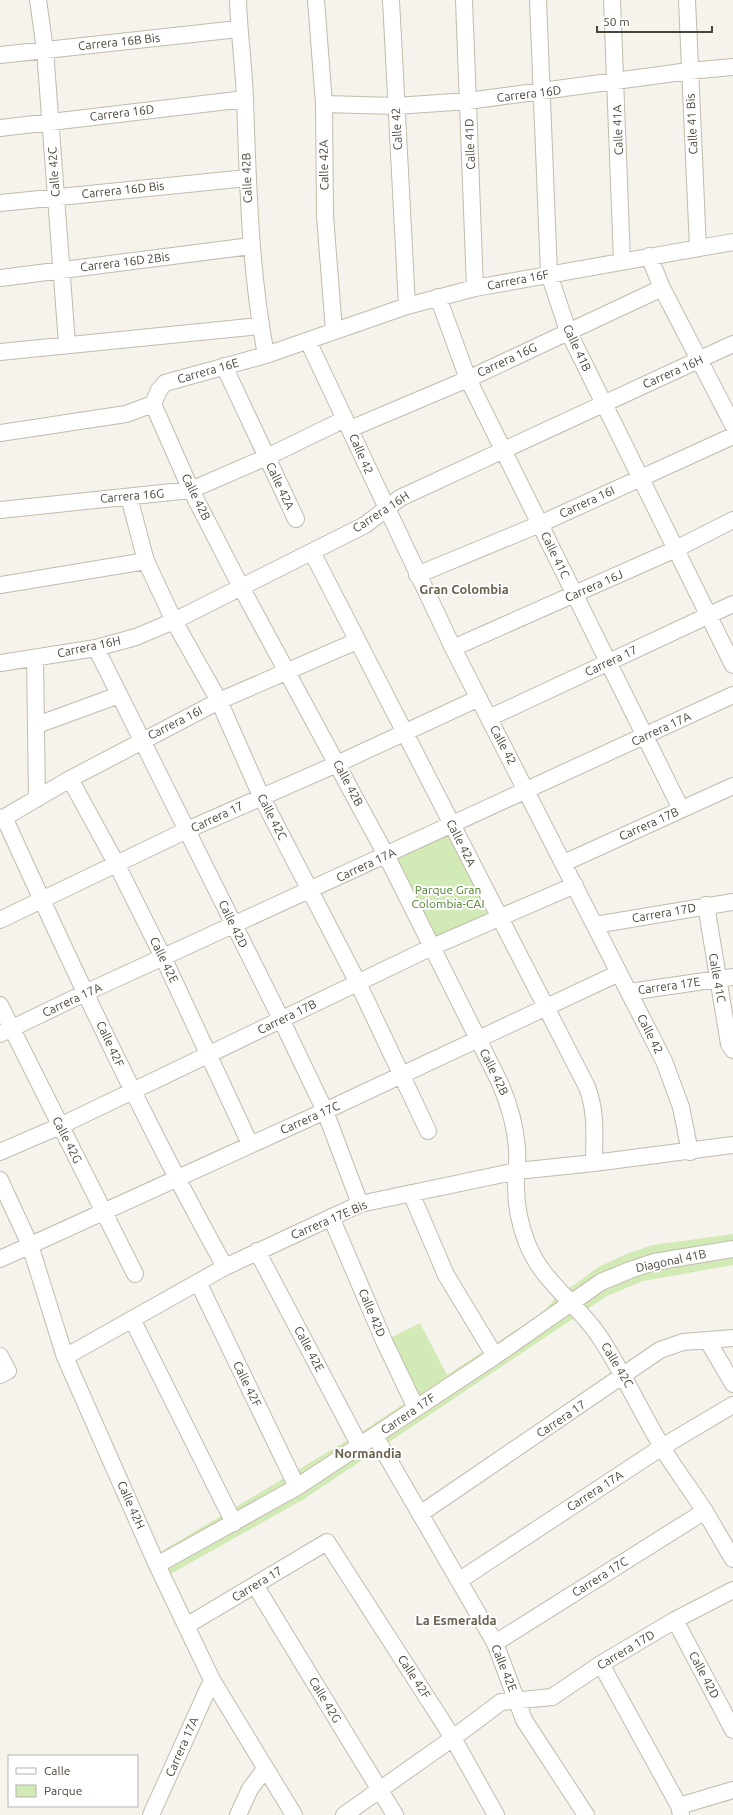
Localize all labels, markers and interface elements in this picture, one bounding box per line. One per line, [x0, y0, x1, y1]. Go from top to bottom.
scale bar [597, 8, 712, 34]
text: 50 m [603, 15, 630, 28]
street label: Carrera 16B Bis [77, 31, 161, 52]
street label: Carrera 16D [496, 83, 562, 104]
street label: Calle 41 Bis [683, 93, 700, 155]
street label: Carrera 16D [89, 102, 155, 123]
street label: Calle 41A [610, 104, 625, 156]
street label: Calle 42 [389, 107, 404, 151]
street label: Calle 41D [462, 118, 477, 170]
street label: Calle 42A [317, 139, 330, 190]
street label: Calle 42C [45, 146, 62, 197]
street label: Calle 42B [239, 153, 254, 203]
street label: Carrera 16D Bis [81, 179, 165, 200]
street label: Carrera 16D 2Bis [79, 250, 170, 273]
street label: Carrera 16F [486, 267, 550, 292]
street label: Calle 41B [561, 322, 594, 373]
street label: Carrera 16G [475, 340, 539, 379]
street label: Carrera 16H [641, 352, 705, 391]
street label: Carrera 16E [176, 356, 240, 385]
street label: Calle 42 [347, 432, 376, 476]
street label: Calle 42A [264, 460, 297, 512]
street label: Calle 42B [180, 471, 213, 522]
street label: Carrera 16I [557, 483, 616, 520]
street label: Carrera 16G [99, 486, 165, 505]
street label: Carrera 16H [350, 489, 411, 535]
street label: Calle 41C [539, 529, 573, 581]
street label: Carrera 16J [563, 567, 625, 604]
district label: Gran Colombia [419, 582, 509, 596]
street label: Carrera 16H [56, 633, 122, 660]
street label: Carrera 17 [583, 643, 639, 678]
street label: Carrera 16I [145, 703, 204, 742]
street label: Carrera 17A [629, 709, 693, 748]
street label: Calle 42 [488, 723, 519, 767]
street label: Calle 42B [331, 757, 366, 808]
street label: Calle 42C [255, 792, 290, 843]
street label: Carrera 17 [189, 799, 245, 834]
street label: Carrera 17B [617, 805, 681, 842]
street label: Calle 42A [444, 817, 479, 868]
street label: Carrera 17A [334, 845, 398, 884]
park label: Parque Gran Colombia-CAI [412, 883, 485, 910]
street label: Calle 42D [216, 898, 251, 950]
street label: Carrera 17D [631, 900, 697, 925]
street label: Calle 42E [148, 935, 181, 985]
street label: Calle 41C [707, 952, 728, 1004]
street label: Carrera 17E [637, 975, 701, 996]
street label: Carrera 17A [40, 980, 104, 1019]
street label: Carrera 17B [255, 997, 318, 1036]
street label: Calle 42 [635, 1012, 666, 1056]
street label: Calle 42F [94, 1019, 127, 1069]
street label: Calle 42B [478, 1046, 511, 1097]
street label: Carrera 17C [278, 1098, 342, 1136]
street label: Calle 42G [50, 1114, 85, 1165]
street label: Carrera 17E Bis [289, 1198, 369, 1241]
street label: Diagonal 41B [635, 1247, 707, 1274]
street label: Calle 42D [356, 1287, 388, 1339]
street label: Calle 42E [292, 1324, 327, 1374]
street label: Calle 42C [599, 1340, 636, 1390]
street label: Calle 42F [231, 1359, 264, 1409]
street label: Carrera 17F [378, 1391, 437, 1436]
street label: Carrera 17 [534, 1397, 588, 1440]
district label: Normandia [334, 1446, 402, 1460]
street label: Carrera 17A [564, 1468, 625, 1513]
street label: Calle 42H [115, 1479, 148, 1531]
street label: Carrera 17C [569, 1554, 631, 1599]
street label: Carrera 17 [229, 1564, 284, 1604]
district label: La Esmeralda [415, 1613, 497, 1627]
street label: Carrera 17D [595, 1627, 657, 1672]
street label: Calle 42E [489, 1642, 520, 1693]
street label: Calle 42D [687, 1649, 722, 1700]
street label: Calle 42F [396, 1653, 433, 1701]
street label: Calle 42G [307, 1675, 344, 1725]
street label: Carrera 17A [163, 1715, 201, 1779]
legend [8, 1755, 138, 1807]
text: Calle [44, 1764, 70, 1777]
text: Parque [44, 1784, 82, 1797]

